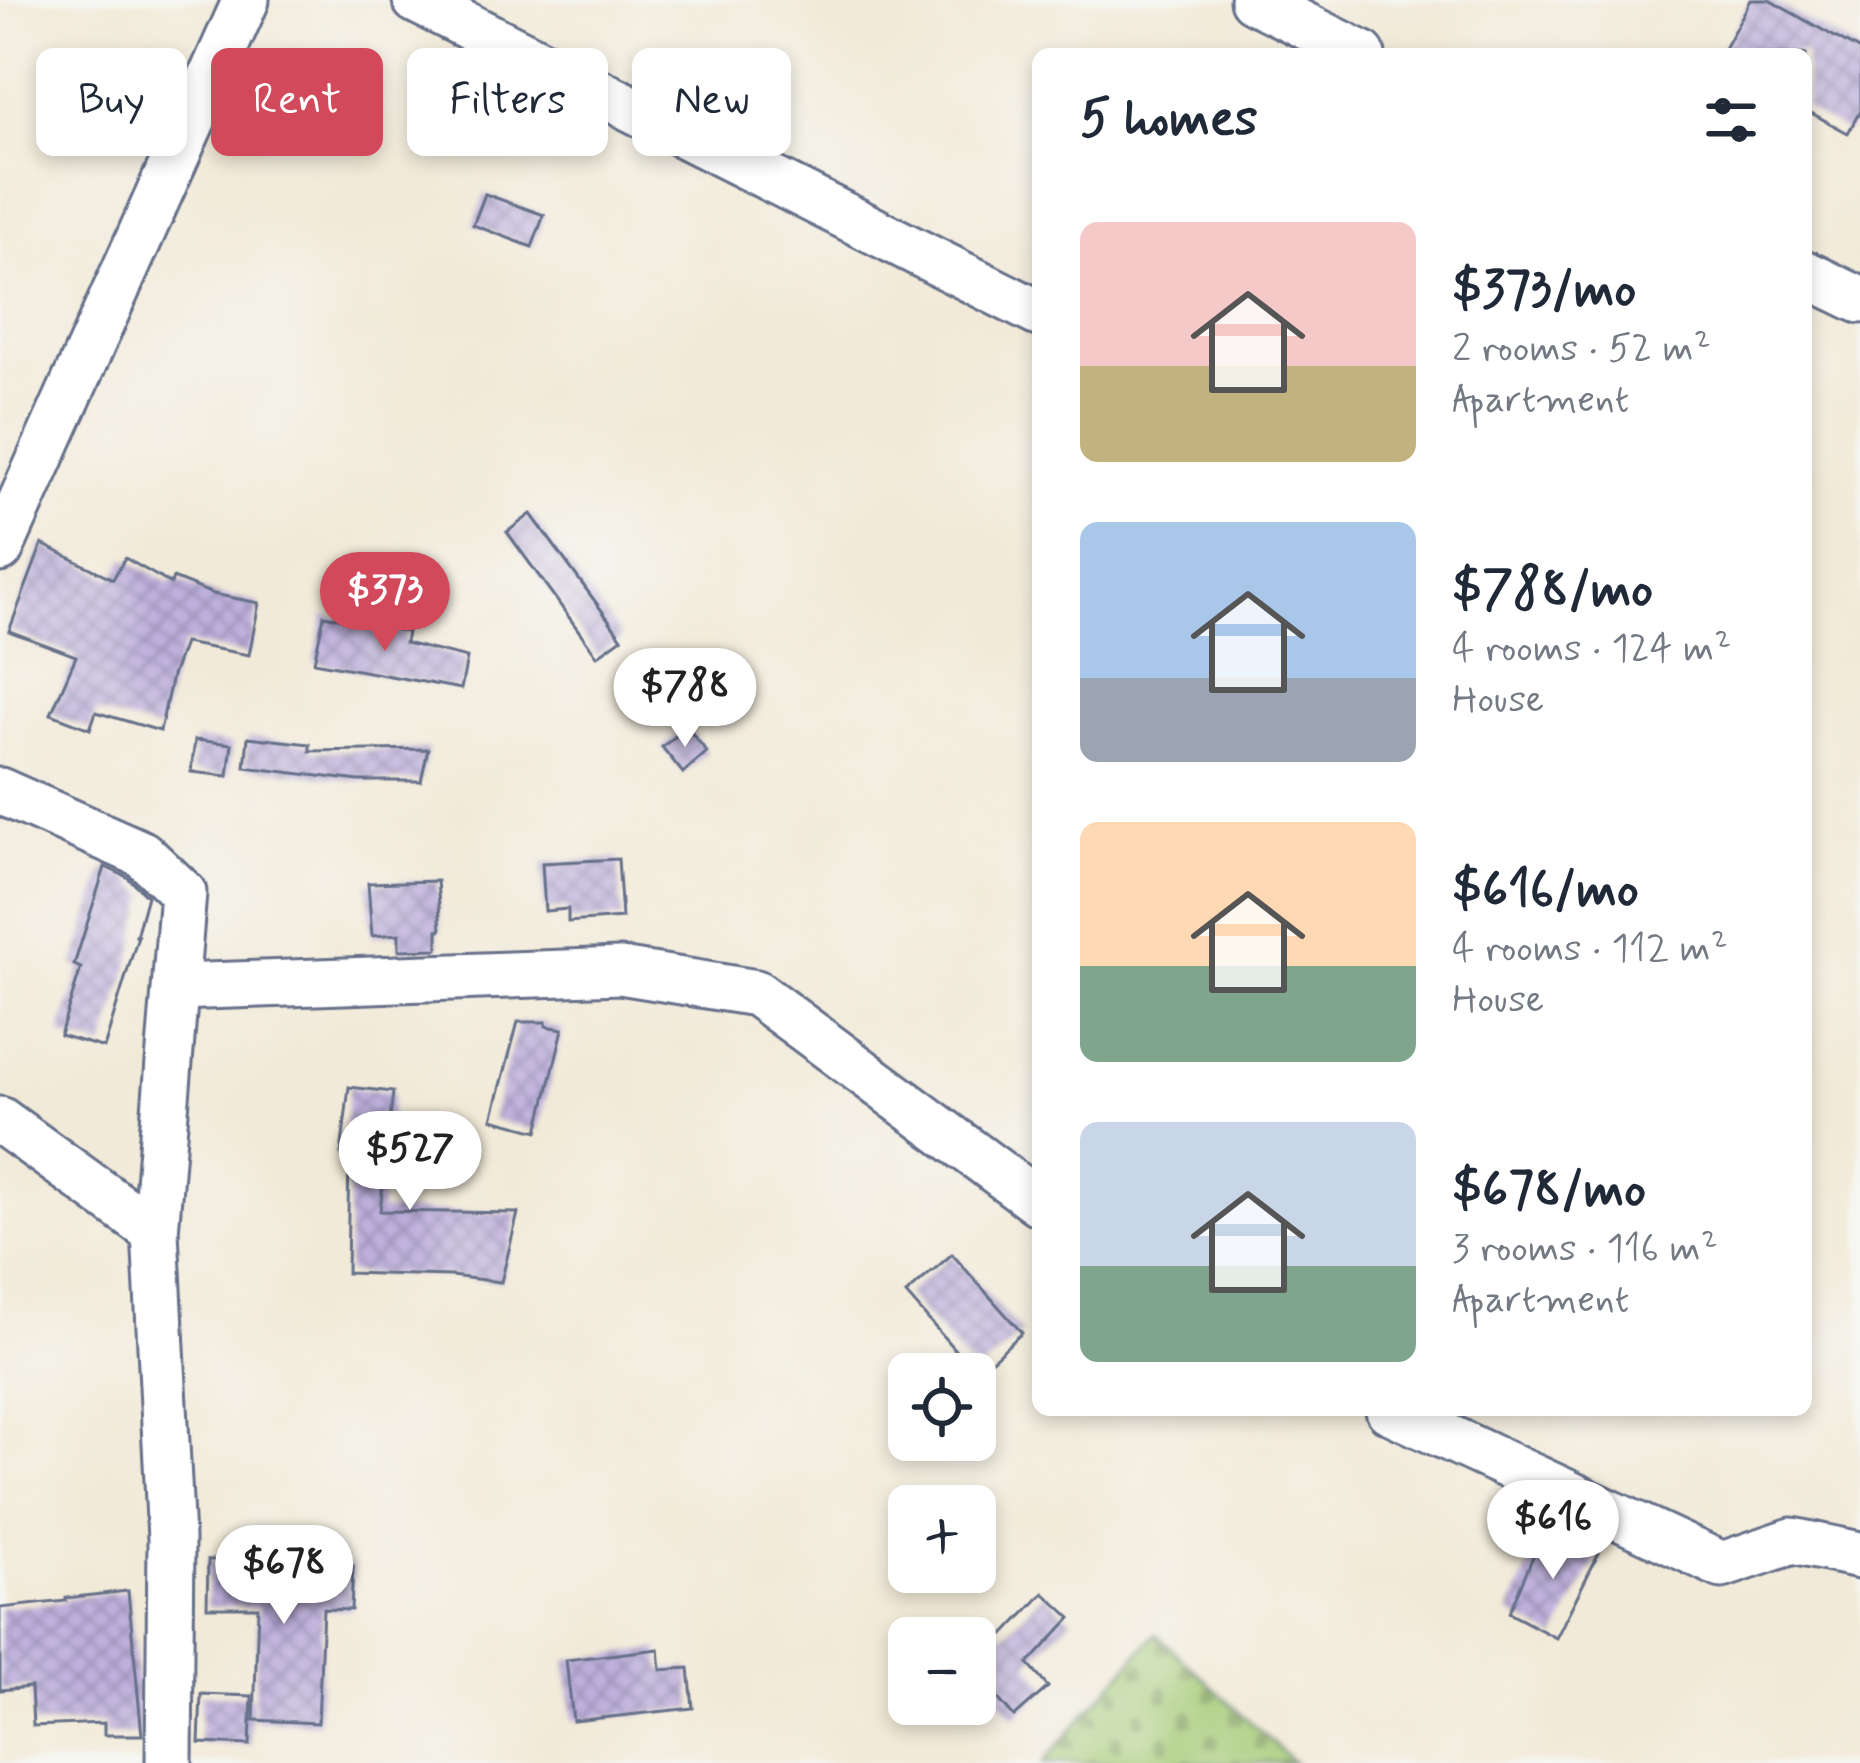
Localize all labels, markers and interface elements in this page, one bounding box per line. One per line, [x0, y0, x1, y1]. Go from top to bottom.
chip: Buy [36, 48, 187, 156]
chip: Rent [211, 48, 383, 156]
chip: Filters [407, 48, 608, 156]
chip: New [632, 48, 791, 156]
text: 5 homes [1080, 87, 1258, 153]
icon: filters [1698, 87, 1764, 153]
text: $373/mo [1452, 258, 1636, 324]
icon: home [1176, 270, 1320, 414]
text: 2 rooms · 52 m² [1452, 324, 1711, 375]
text: Apartment [1452, 375, 1629, 426]
pin: $373 [314, 552, 456, 654]
text: $788/mo [1452, 558, 1653, 624]
text: $373 [347, 565, 423, 616]
icon: home [1176, 570, 1320, 714]
text: 4 rooms · 124 m² [1452, 624, 1731, 675]
pin: $788 [614, 648, 756, 750]
text: $788 [640, 661, 730, 712]
text: House [1452, 675, 1544, 726]
text: $616/mo [1452, 858, 1639, 924]
icon: home [1176, 870, 1320, 1014]
text: 4 rooms · 112 m² [1452, 924, 1728, 975]
text: House [1452, 975, 1544, 1026]
pin: $527 [339, 1111, 481, 1213]
text: $527 [366, 1124, 454, 1175]
text: $678/mo [1452, 1158, 1646, 1224]
icon: home [1176, 1170, 1320, 1314]
text: 3 rooms · 116 m² [1452, 1224, 1718, 1275]
text: Apartment [1452, 1275, 1629, 1326]
map controls [888, 1353, 996, 1725]
button: locate [888, 1353, 996, 1461]
pin: $616 [1482, 1480, 1624, 1582]
button: + [888, 1485, 996, 1593]
text: $616 [1514, 1493, 1592, 1544]
pin: $678 [213, 1525, 355, 1627]
text: $678 [242, 1538, 326, 1589]
button: − [888, 1617, 996, 1725]

